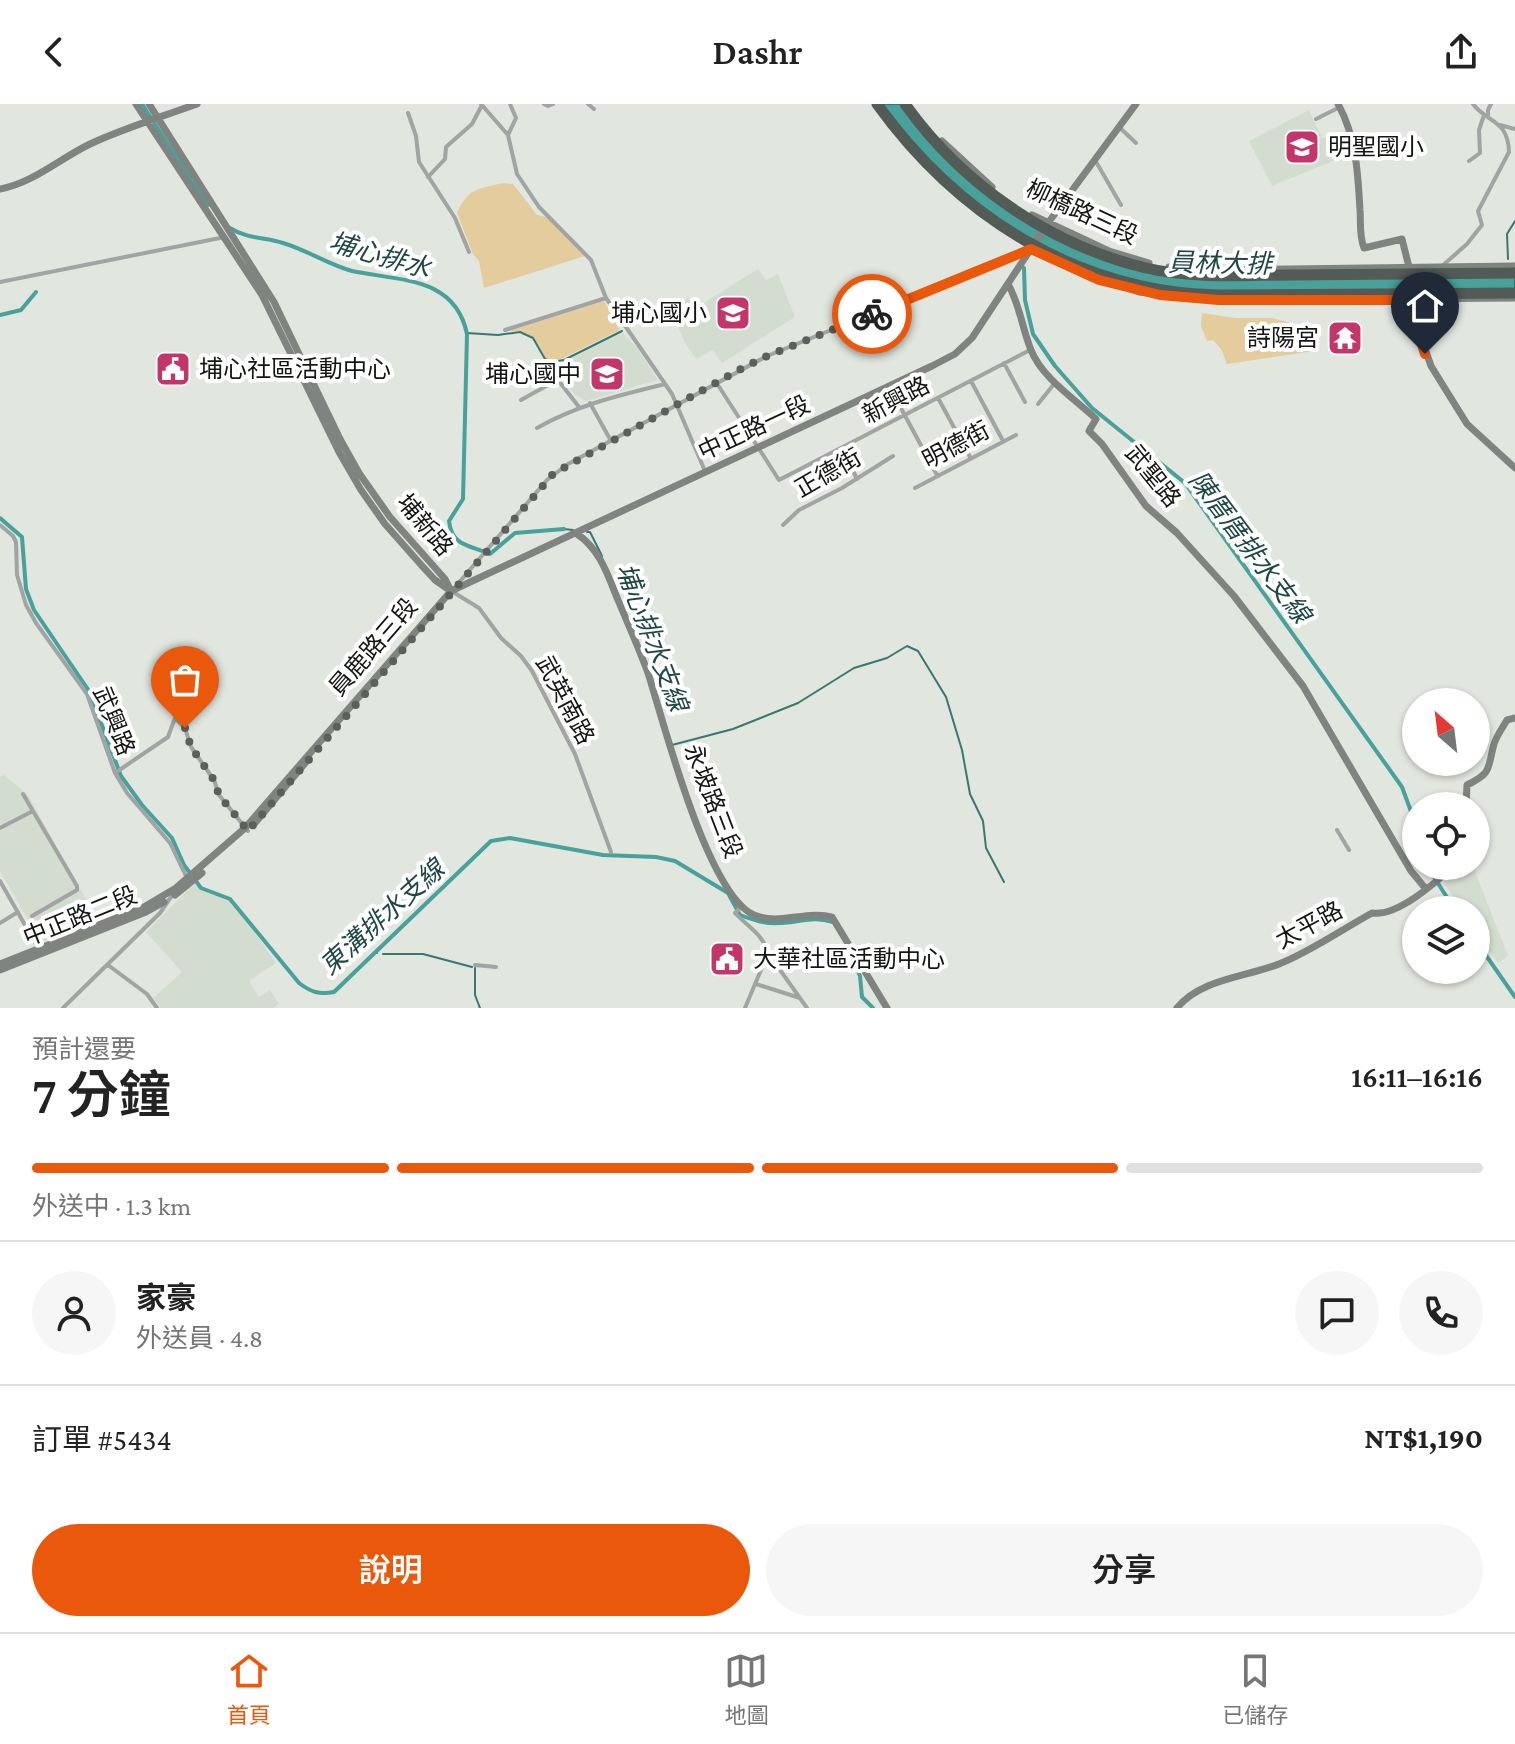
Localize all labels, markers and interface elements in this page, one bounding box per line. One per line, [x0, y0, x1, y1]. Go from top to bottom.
icon: back [32, 30, 76, 74]
icon: share [1439, 30, 1483, 74]
text: Dashr [713, 32, 803, 72]
school or university icon: 明聖國小 [1283, 128, 1321, 166]
place label: 明聖國小 [1328, 133, 1424, 160]
street label: 柳橋路三段 [1022, 174, 1142, 249]
water label: 埔心排水 [326, 227, 435, 284]
water label: 員林大排 [1168, 248, 1275, 279]
pin [1391, 272, 1459, 354]
courier [832, 274, 912, 354]
icon: home [1403, 284, 1447, 328]
icon: bike [850, 292, 894, 336]
school or university icon: 埔心國小 [714, 294, 752, 332]
place label: 埔心國小 [611, 299, 707, 326]
temple icon: 詩陽宮 [1326, 319, 1364, 357]
place label: 詩陽宮 [1247, 324, 1319, 351]
public building icon: 埔心社區活動中心 [154, 350, 192, 388]
place label: 埔心社區活動中心 [199, 355, 391, 382]
school or university icon: 埔心國中 [588, 355, 626, 393]
place label: 埔心國中 [485, 360, 581, 387]
street label: 新興路 [858, 371, 934, 428]
street label: 中正路一段 [694, 390, 814, 465]
street label: 明德街 [918, 416, 994, 473]
street label: 武聖路 [1120, 439, 1187, 512]
street label: 正德街 [790, 443, 866, 502]
water label: 陳厝厝排水支線 [1183, 466, 1318, 631]
street label: 埔新路 [392, 488, 459, 561]
water label: 埔心排水支線 [610, 559, 694, 718]
street label: 員鹿路三段 [323, 593, 422, 701]
pin [151, 646, 219, 728]
street label: 武英南路 [531, 651, 600, 748]
icon: bag [163, 658, 207, 702]
street label: 武興路 [88, 682, 140, 759]
north arrow [1402, 688, 1490, 776]
map controls [1402, 688, 1490, 984]
street label: 永坡路三段 [679, 740, 748, 862]
button: locate [1402, 792, 1490, 880]
water label: 東溝排水支線 [315, 852, 452, 980]
street label: 中正路二段 [19, 881, 141, 951]
street label: 太平路 [1271, 896, 1347, 953]
button: layers [1402, 896, 1490, 984]
public building icon: 大華社區活動中心 [708, 940, 746, 978]
place label: 大華社區活動中心 [753, 945, 945, 972]
text: 預計還要 [32, 1035, 136, 1064]
text: 16:11–16:16 [1351, 1060, 1483, 1093]
text: 7 分鐘 [32, 1066, 171, 1124]
text: 外送中 · 1.3 km [32, 1192, 191, 1221]
button: person [32, 1271, 116, 1355]
button: chat [1295, 1271, 1379, 1355]
button: phone [1399, 1271, 1483, 1355]
text: 家豪 [136, 1281, 196, 1314]
text: 外送員 · 4.8 [136, 1324, 263, 1353]
text: NT$1,190 [1364, 1421, 1483, 1454]
text: 訂單 #5434 [32, 1423, 172, 1456]
button: 說明 [32, 1524, 750, 1616]
button: 分享 [766, 1524, 1483, 1616]
tab: 首頁 [227, 1649, 271, 1729]
tab: 地圖 [724, 1649, 768, 1729]
tab: 已儲存 [1222, 1649, 1288, 1729]

